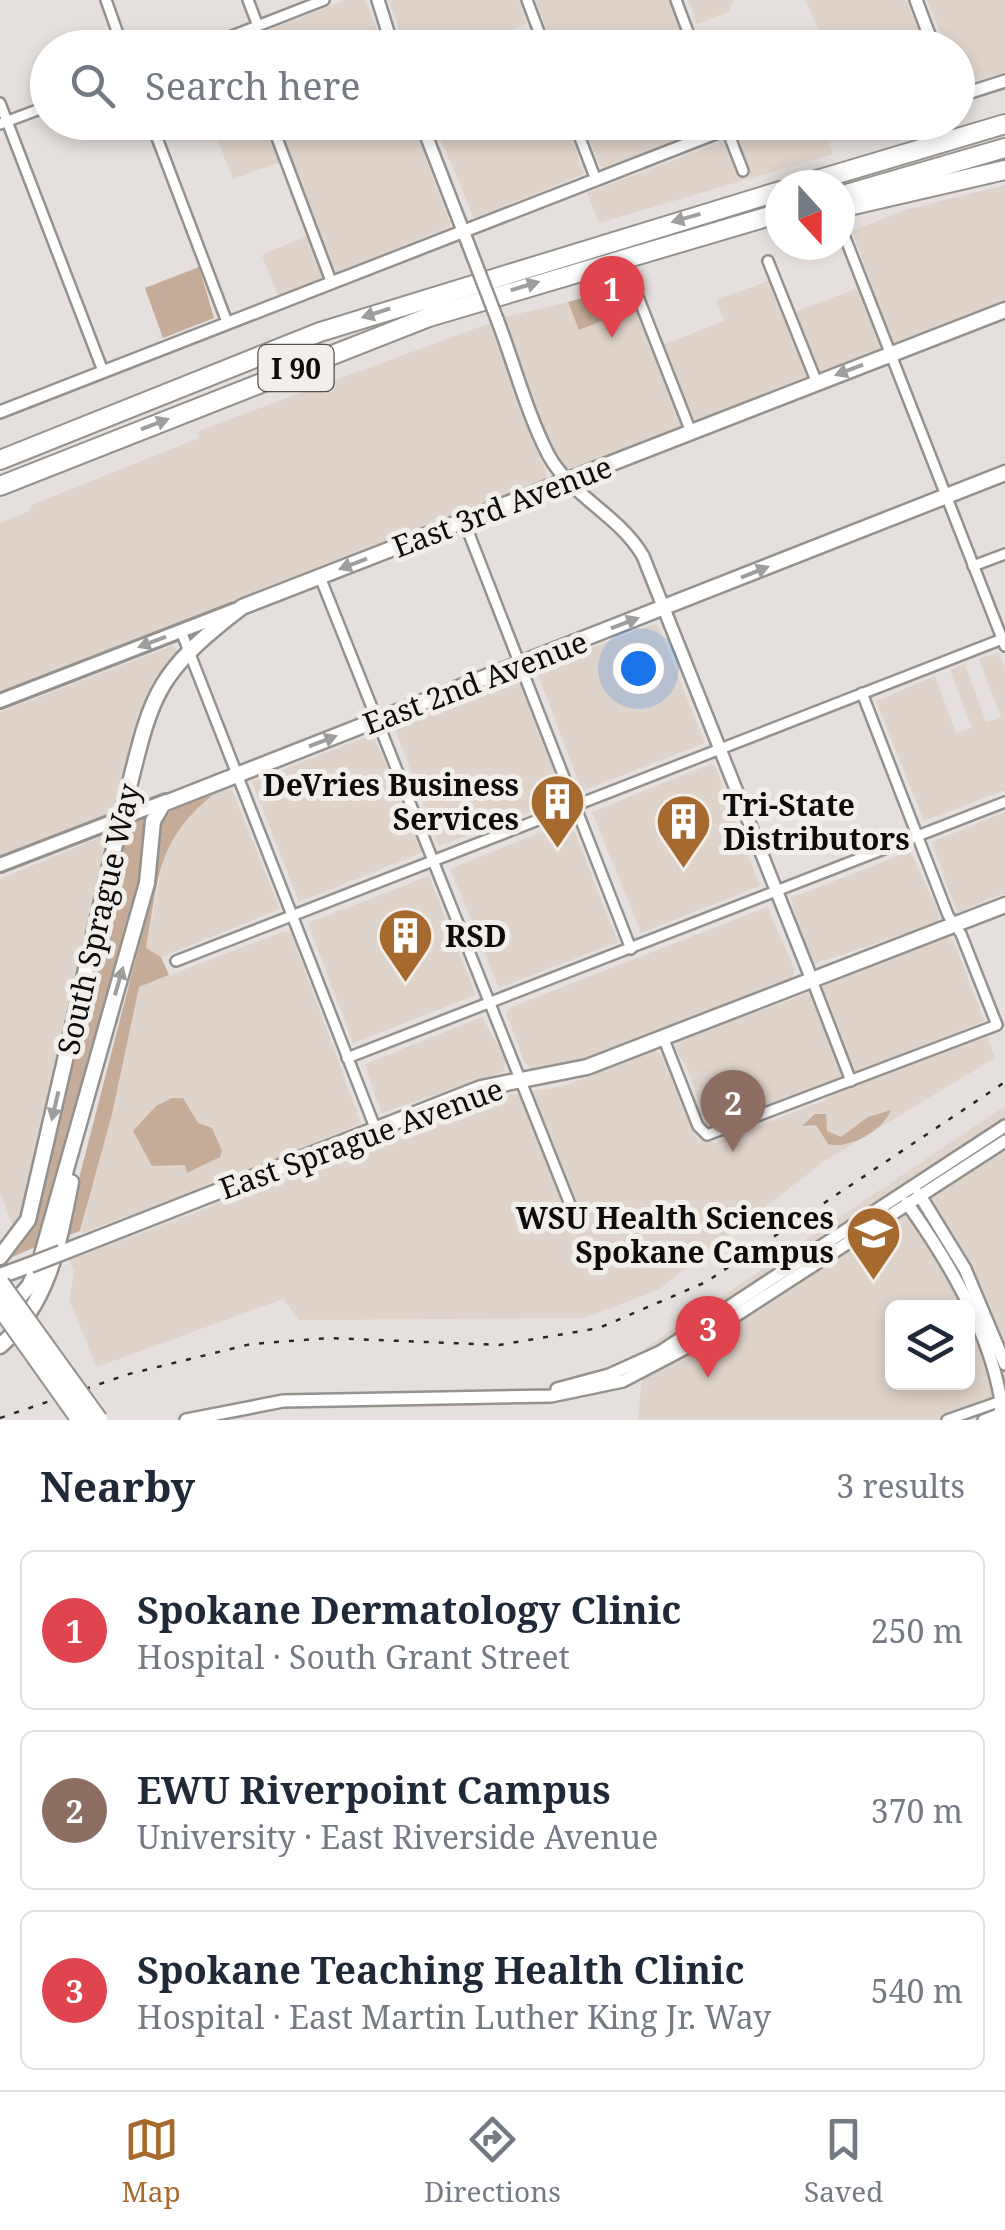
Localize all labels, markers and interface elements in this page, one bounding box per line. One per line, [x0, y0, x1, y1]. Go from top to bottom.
search box [30, 30, 975, 140]
icon: search [65, 58, 120, 113]
text: Search here [145, 59, 361, 111]
north arrow [765, 170, 855, 260]
one-way arrow [671, 211, 701, 226]
pin: 1 [580, 255, 644, 338]
one-way arrow [511, 277, 541, 292]
one-way arrow [360, 307, 390, 322]
road number: I 90 [258, 345, 334, 391]
one-way arrow [834, 363, 864, 379]
one-way arrow [141, 415, 171, 431]
street label: East 3rd Avenue [386, 445, 618, 567]
one-way arrow [337, 557, 367, 572]
one-way arrow [740, 563, 770, 579]
one-way arrow [611, 615, 641, 630]
street label: East 2nd Avenue [357, 620, 593, 744]
one-way arrow [136, 635, 166, 651]
your location [613, 643, 664, 694]
one-way arrow [308, 733, 338, 749]
place label: DeVries Business Services [263, 764, 519, 839]
building icon: DeVries Business Services [528, 771, 588, 850]
street label: South Sprague Way [47, 779, 149, 1058]
place label: Tri-State Distributors [723, 784, 910, 859]
building icon: Tri-State Distributors [654, 791, 714, 870]
building icon: RSD [376, 905, 436, 984]
place label: RSD [445, 915, 507, 956]
one-way arrow [112, 965, 128, 996]
street label: East Sprague Avenue [214, 1068, 508, 1208]
pin: 2 [700, 1070, 766, 1152]
one-way arrow [47, 1091, 62, 1122]
place label: WSU Health Sciences Spokane Campus [516, 1197, 834, 1272]
school or university icon: WSU Health Sciences Spokane Campus [843, 1204, 903, 1283]
pin: 3 [676, 1296, 740, 1378]
map controls [885, 1300, 975, 1390]
button: layers [885, 1300, 975, 1390]
text: Nearby [40, 1457, 195, 1514]
text: 3 results [836, 1464, 965, 1507]
text: Spokane Dermatology Clinic [137, 1583, 681, 1635]
text: 1 [65, 1609, 84, 1652]
text: 250 m [871, 1609, 963, 1652]
text: Hospital · South Grant Street [137, 1635, 570, 1678]
text: EWU Riverpoint Campus [137, 1763, 611, 1815]
text: 2 [65, 1789, 84, 1832]
text: 370 m [871, 1789, 963, 1832]
text: University · East Riverside Avenue [137, 1815, 658, 1858]
text: Spokane Teaching Health Clinic [137, 1943, 745, 1995]
text: 3 [65, 1969, 84, 2012]
text: 540 m [871, 1969, 963, 2012]
text: Hospital · East Martin Luther King Jr. Way [137, 1995, 771, 2038]
tab: Map [122, 2112, 181, 2210]
tab: Directions [424, 2112, 561, 2210]
tab: Saved [804, 2112, 883, 2210]

